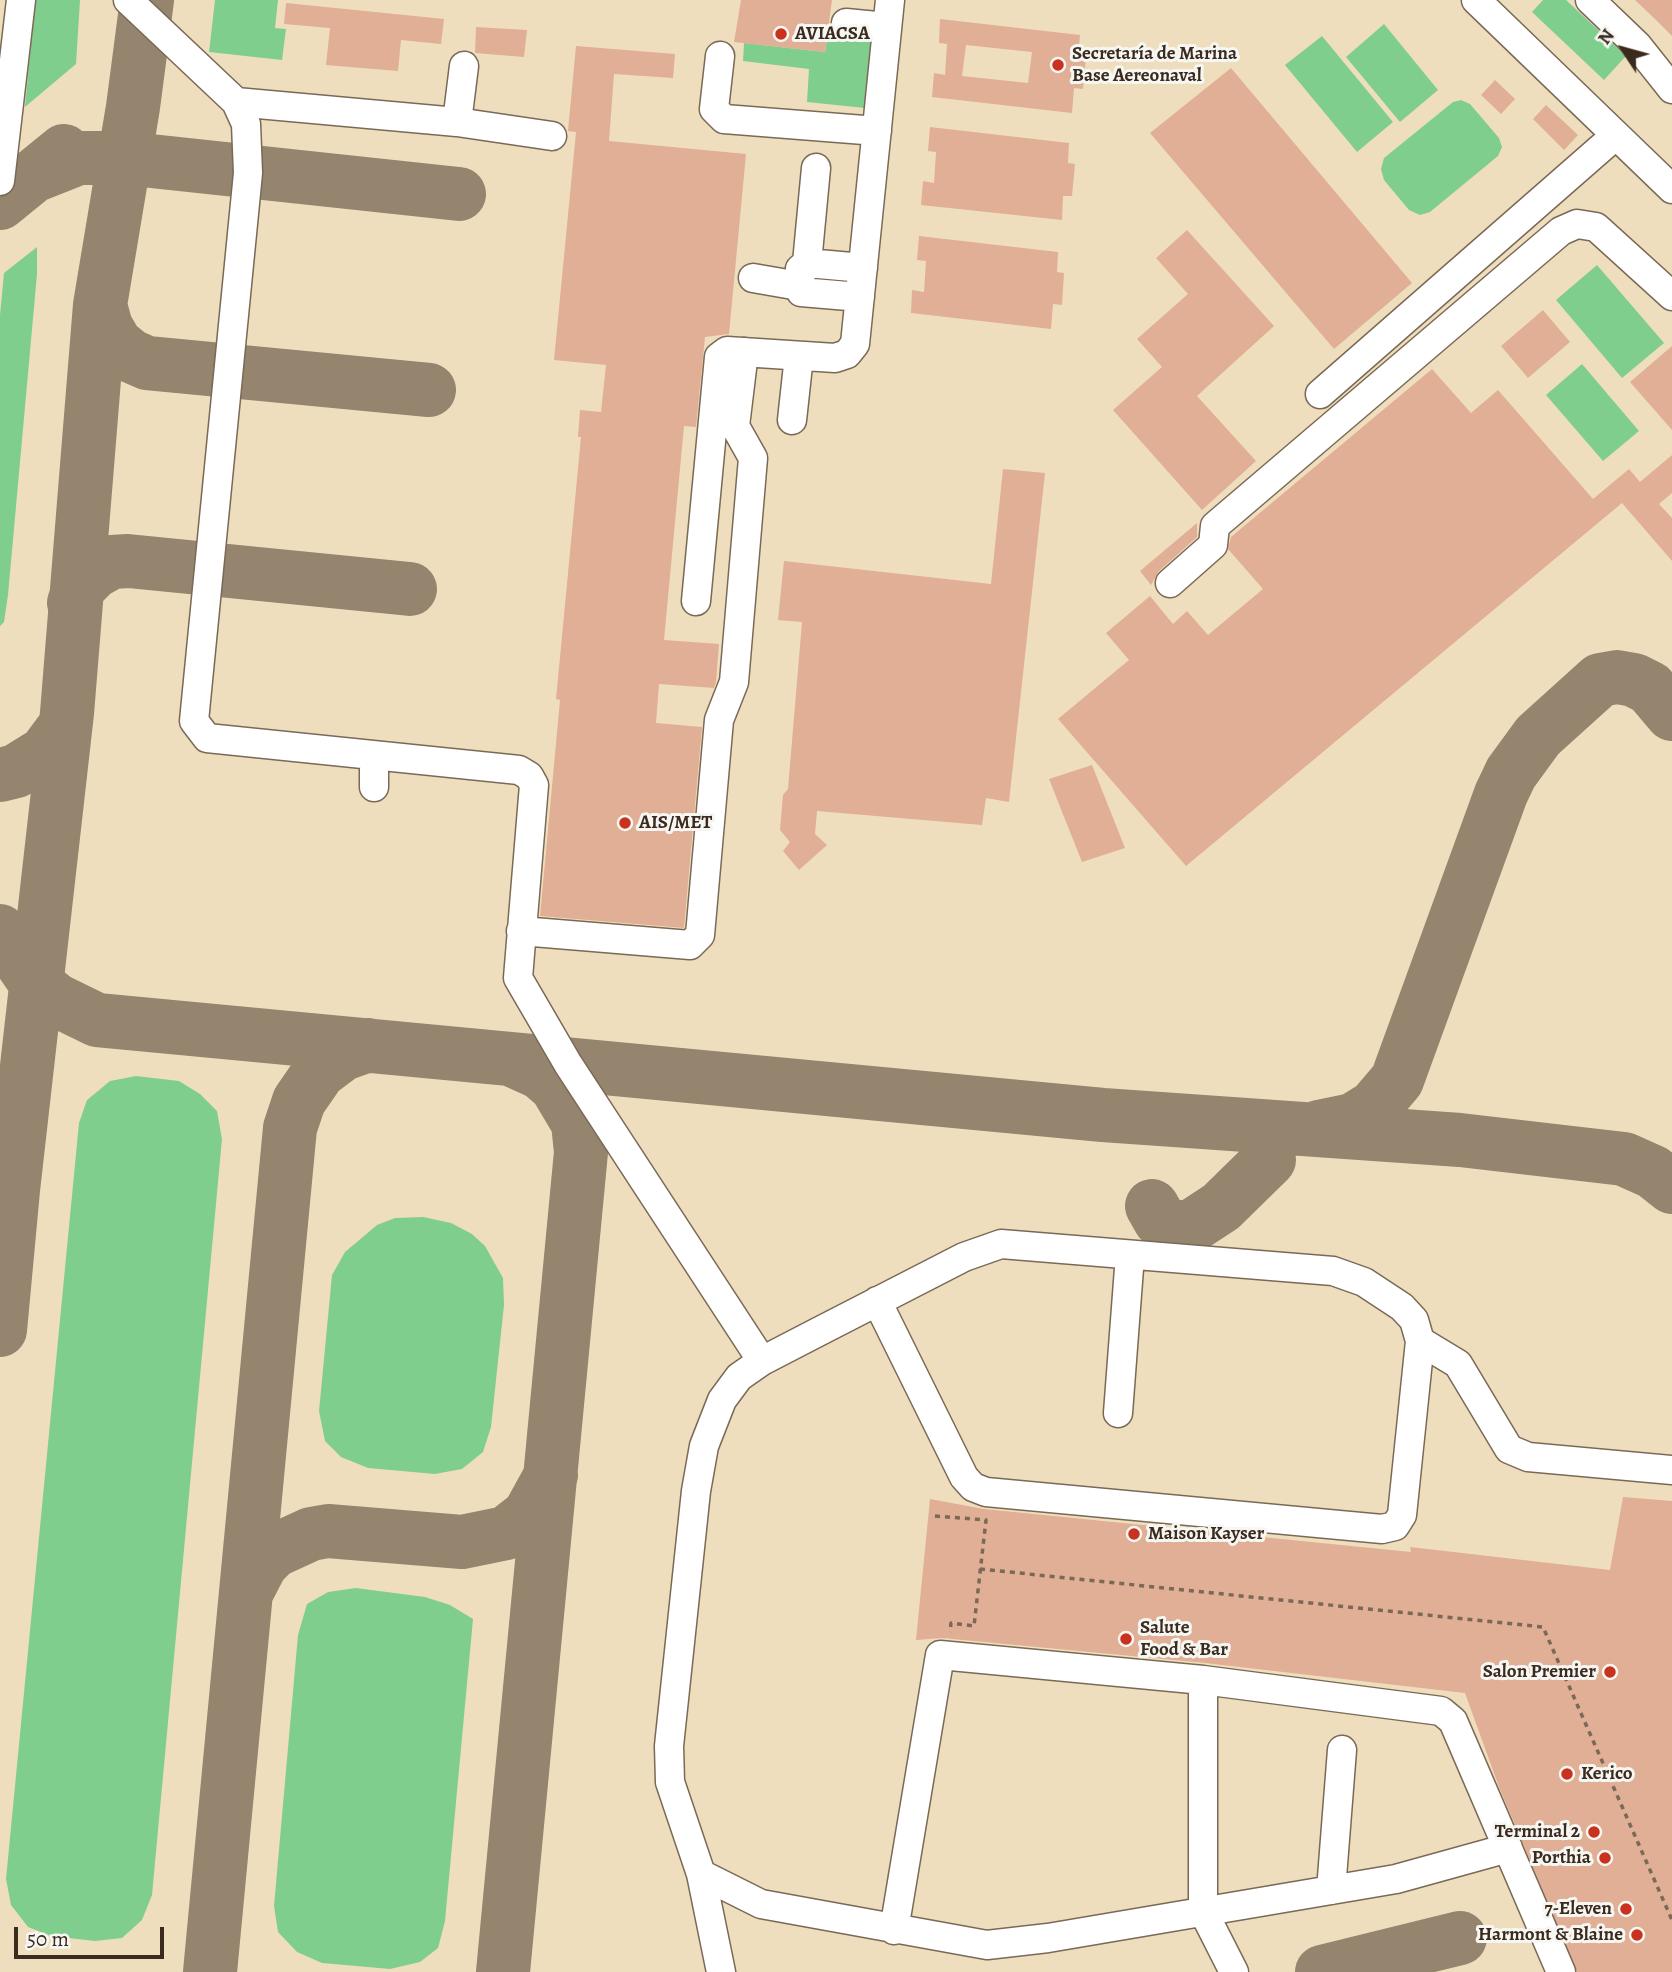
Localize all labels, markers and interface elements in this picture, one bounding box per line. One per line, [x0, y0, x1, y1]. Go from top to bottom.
north arrow [1588, 14, 1658, 84]
place label: AVIACSA [795, 23, 870, 45]
text: N [1591, 23, 1621, 50]
marker: AVIACSA [773, 26, 789, 42]
place label: Secretaría de Marina Base Aereonaval [1072, 43, 1237, 87]
marker: Secretaría de Marina Base Aereonaval [1050, 57, 1066, 73]
place label: AIS/MET [639, 812, 712, 834]
marker: AIS/MET [617, 815, 633, 831]
place label: Maison Kayser [1148, 1523, 1264, 1545]
marker: Maison Kayser [1126, 1526, 1142, 1542]
place label: Salute Food & Bar [1140, 1617, 1228, 1661]
marker: Salute Food & Bar [1118, 1631, 1134, 1647]
place label: Salon Premier [1483, 1661, 1596, 1683]
marker: Salon Premier [1602, 1664, 1618, 1680]
place label: Kerico [1581, 1763, 1633, 1785]
marker: Kerico [1559, 1766, 1575, 1782]
place label: Terminal 2 [1495, 1821, 1580, 1843]
marker: Terminal 2 [1586, 1824, 1602, 1840]
place label: Porthia [1532, 1847, 1591, 1869]
marker: Porthia [1597, 1850, 1613, 1866]
place label: 7-Eleven [1544, 1898, 1612, 1920]
marker: 7-Eleven [1618, 1901, 1634, 1917]
scale bar [18, 1912, 168, 1956]
place label: Harmont & Blaine [1478, 1924, 1623, 1946]
text: 50 m [27, 1925, 69, 1953]
marker: Harmont & Blaine [1629, 1927, 1645, 1943]

